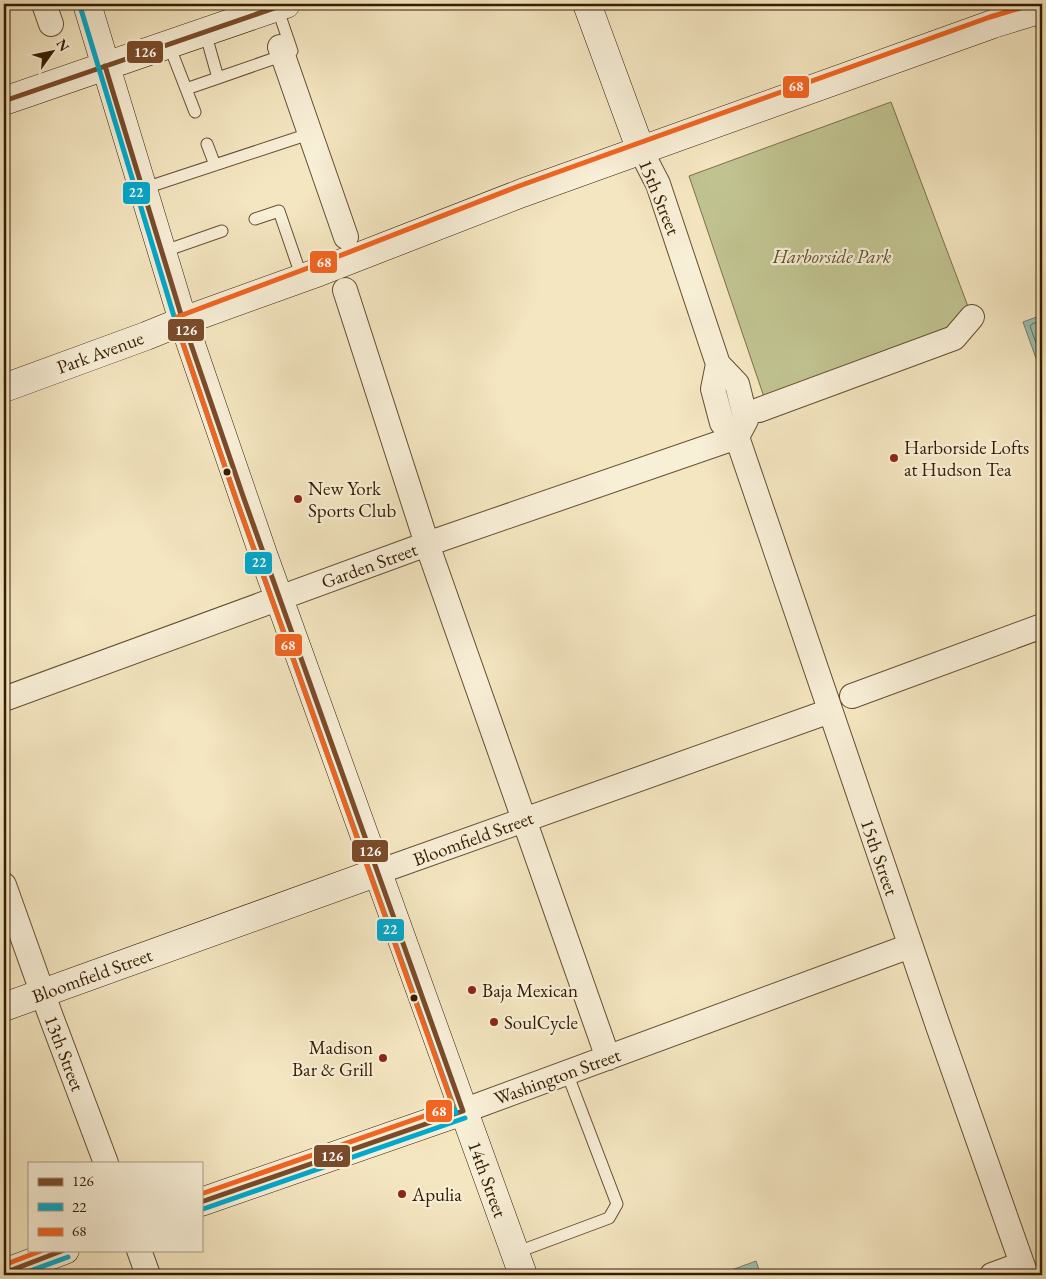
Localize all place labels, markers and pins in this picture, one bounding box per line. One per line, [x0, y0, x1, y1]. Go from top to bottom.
place label: Harborside Lofts at Hudson Tea [904, 435, 1029, 482]
marker: Harborside Lofts at Hudson Tea [888, 452, 900, 464]
unlabelled marker [222, 467, 232, 477]
place label: New York Sports Club [308, 476, 396, 523]
marker: New York Sports Club [292, 493, 304, 505]
place label: Baja Mexican [482, 978, 578, 1003]
marker: Baja Mexican [466, 984, 478, 996]
unlabelled marker [409, 993, 419, 1003]
place label: SoulCycle [504, 1010, 578, 1035]
marker: SoulCycle [488, 1016, 500, 1028]
place label: Madison Bar & Grill [292, 1035, 373, 1082]
marker: Madison Bar & Grill [377, 1052, 389, 1064]
place label: Apulia [411, 1182, 462, 1207]
marker: Apulia [396, 1188, 408, 1200]

